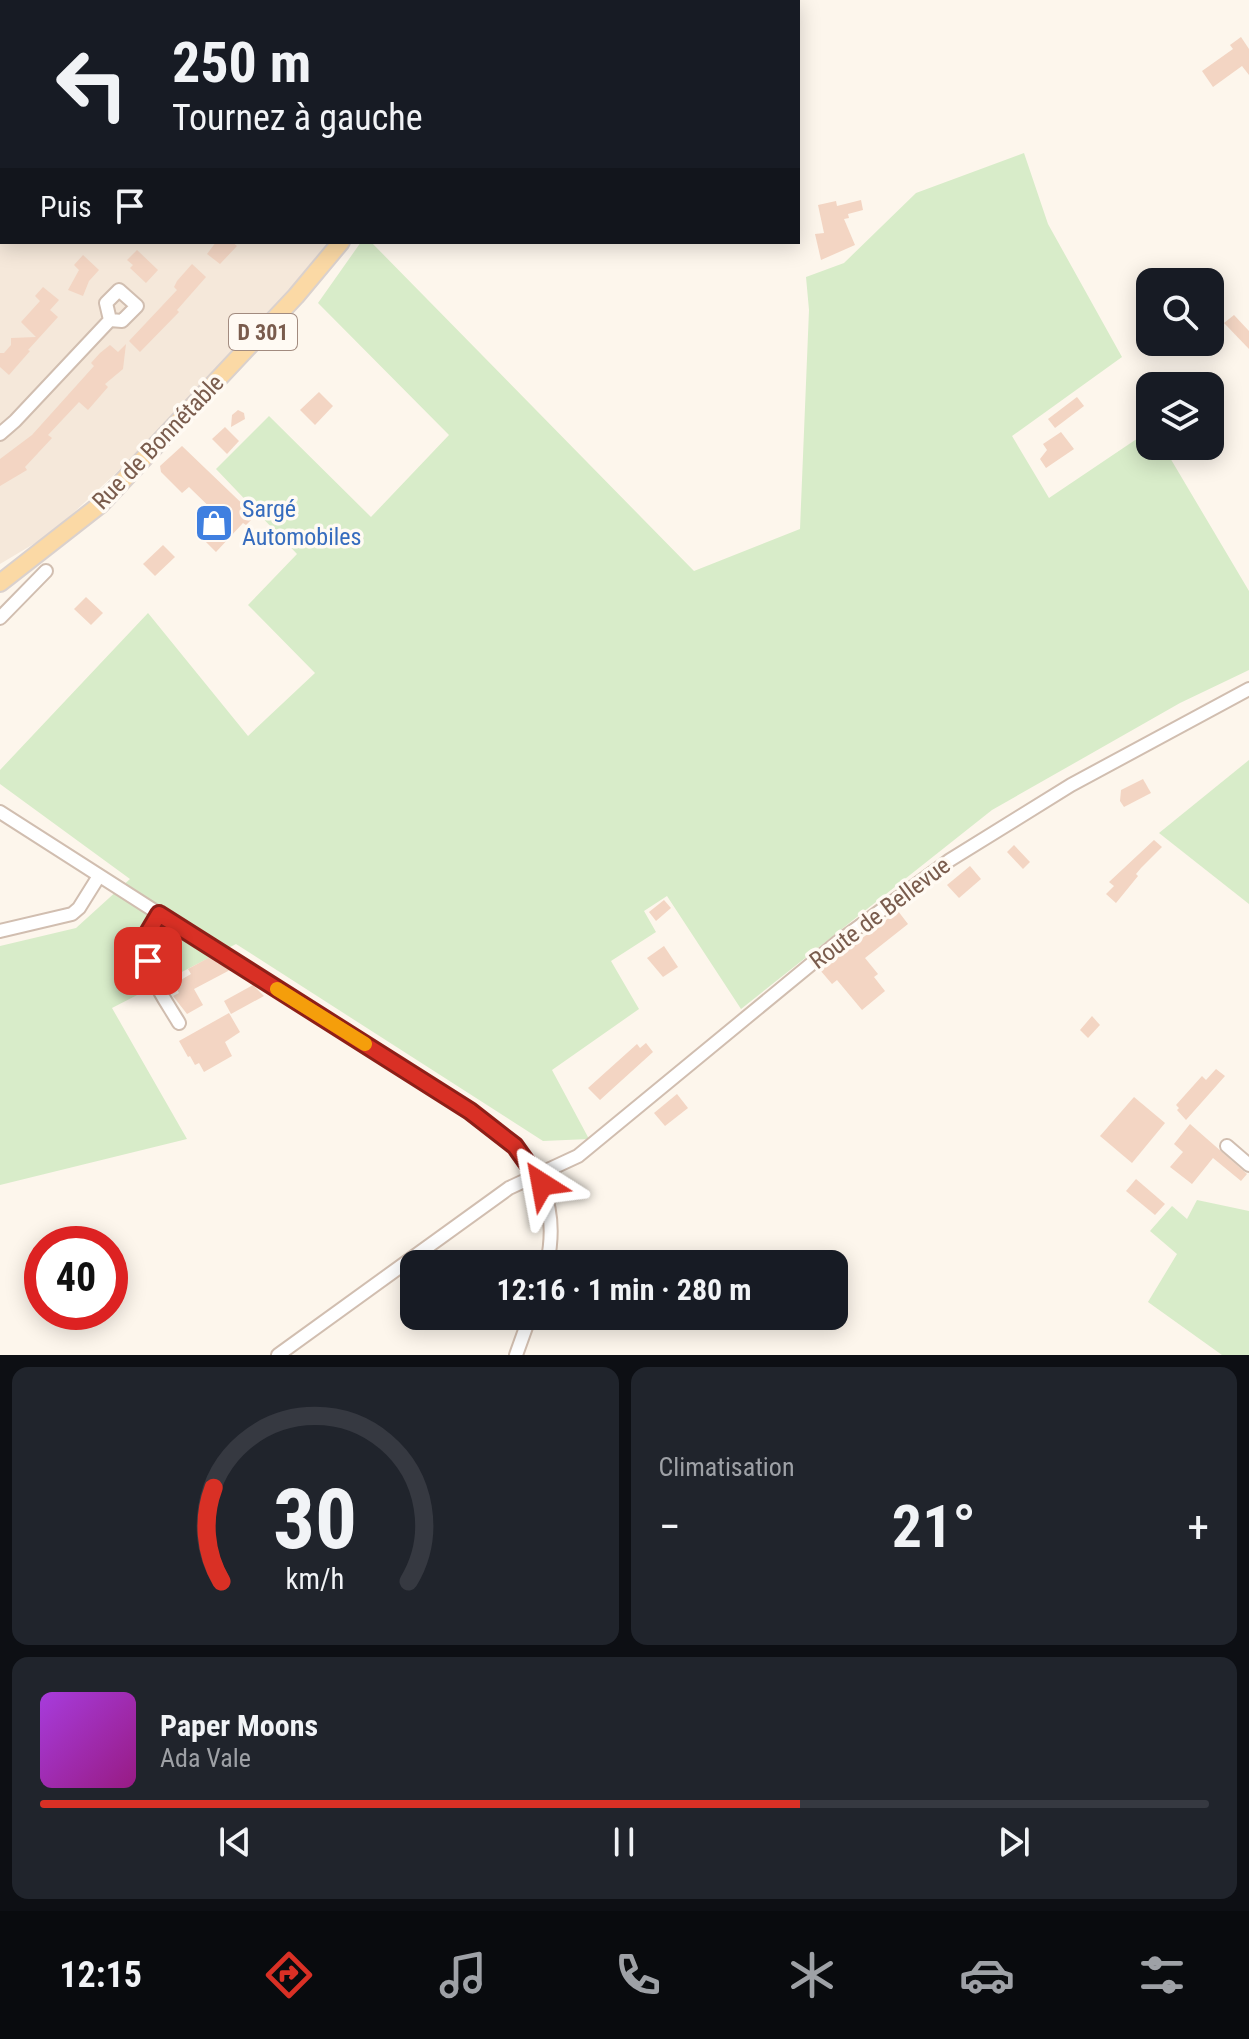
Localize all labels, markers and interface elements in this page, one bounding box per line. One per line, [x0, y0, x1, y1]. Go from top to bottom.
text: 250 m [172, 30, 311, 96]
icon: left [40, 32, 144, 136]
text: Tournez à gauche [172, 97, 423, 139]
icon: arrive [108, 184, 152, 228]
text: Puis [40, 189, 92, 224]
map controls [1136, 268, 1224, 460]
button: search [1136, 268, 1224, 356]
road number: D 301 [229, 314, 297, 350]
street label: Rue de Bonnétable [87, 369, 229, 515]
button: layers [1136, 372, 1224, 460]
place label: Sargé Automobiles [242, 495, 361, 551]
shop icon: Sargé Automobiles [193, 502, 235, 544]
street label: Route de Bellevue [804, 851, 956, 975]
pin [114, 927, 182, 995]
icon: arrive [126, 939, 170, 983]
position arrow [500, 1142, 584, 1226]
speed limit sign: 40 [24, 1226, 128, 1330]
text: 12:16 · 1 min · 280 m [497, 1272, 751, 1307]
text: Climatisation [659, 1452, 794, 1482]
text: 30 [273, 1471, 357, 1568]
text: 21° [892, 1491, 976, 1562]
text: − [659, 1501, 681, 1553]
text: + [1187, 1501, 1209, 1553]
text: km/h [286, 1562, 345, 1596]
text: Paper Moons [160, 1708, 318, 1743]
text: Ada Vale [160, 1743, 251, 1773]
icon: previous [213, 1820, 257, 1864]
icon: pause [602, 1820, 646, 1864]
icon: next [992, 1820, 1036, 1864]
icon: directions [261, 1947, 317, 2003]
icon: music [435, 1947, 491, 2003]
icon: phone [610, 1947, 666, 2003]
icon: climate [784, 1947, 840, 2003]
icon: car [959, 1947, 1015, 2003]
icon: filters [1134, 1947, 1190, 2003]
text: 12:15 [59, 1954, 142, 1996]

